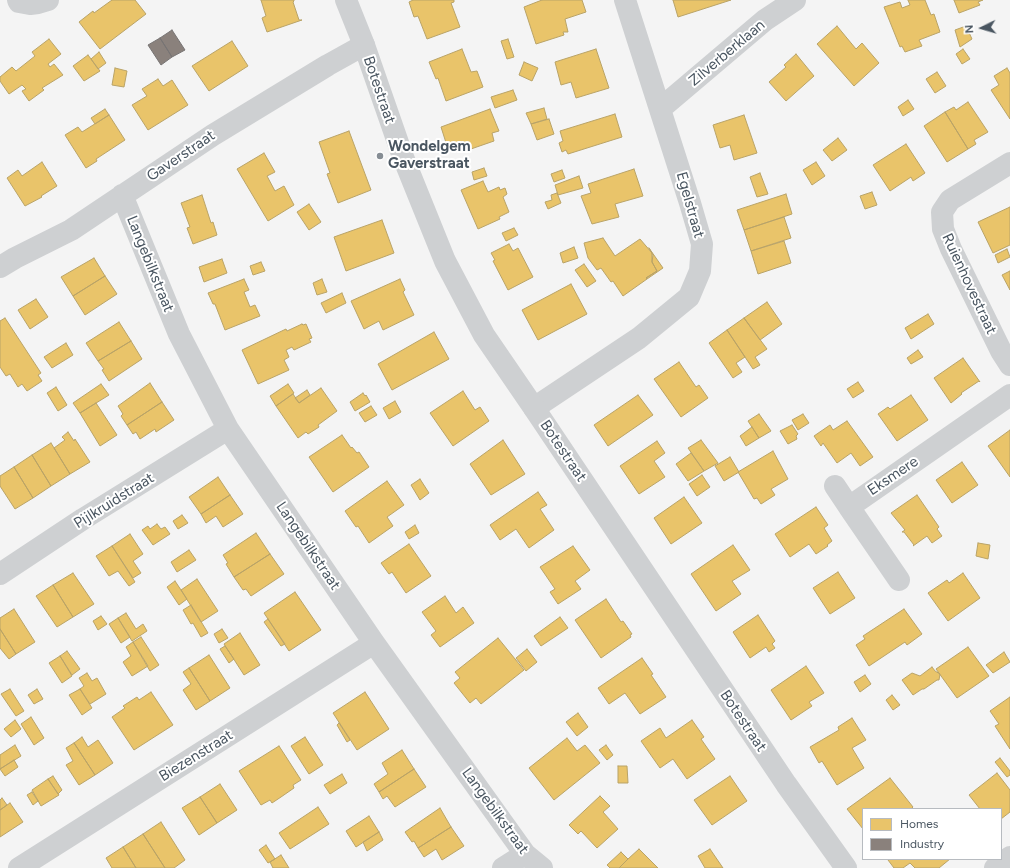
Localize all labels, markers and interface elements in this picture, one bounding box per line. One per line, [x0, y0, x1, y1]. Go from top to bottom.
north arrow [962, 8, 1002, 48]
street label: Zilverberklaan [685, 16, 769, 90]
text: N [963, 24, 976, 34]
street label: Botestraat [359, 54, 399, 126]
street label: Gaverstraat [143, 127, 219, 185]
place label: Wondelgem Gaverstraat [388, 138, 471, 173]
marker: Wondelgem Gaverstraat [375, 151, 385, 161]
street label: Egelstraat [672, 170, 708, 240]
street label: Langebilkstraat [122, 213, 178, 315]
street label: Ruienhovestraat [938, 231, 1000, 337]
street label: Botestraat [536, 417, 590, 485]
street label: Eksmere [864, 453, 922, 499]
street label: Pijlkruidstraat [71, 469, 157, 533]
street label: Langebilkstraat [272, 499, 344, 593]
street label: Botestraat [716, 687, 770, 755]
street label: Biezenstraat [156, 726, 236, 786]
street label: Langebilkstraat [458, 764, 532, 858]
legend [862, 808, 1002, 860]
text: Homes [900, 817, 938, 831]
text: Industry [900, 837, 944, 851]

